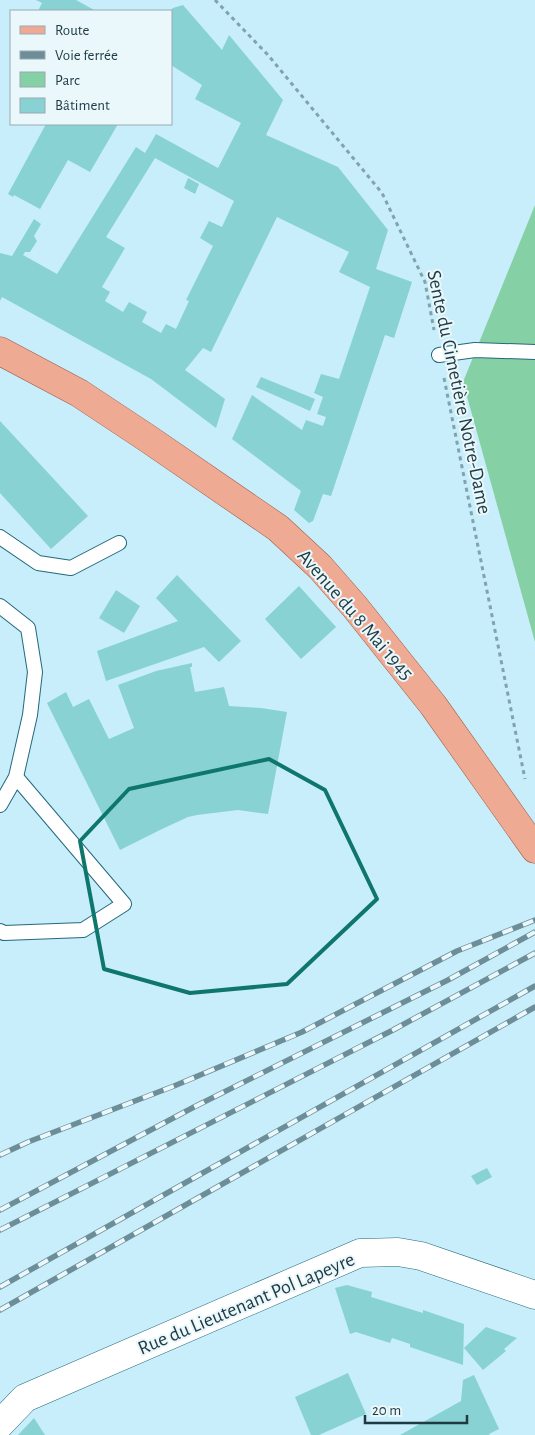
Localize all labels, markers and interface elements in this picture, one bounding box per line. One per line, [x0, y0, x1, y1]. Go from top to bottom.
legend [10, 10, 172, 125]
text: Route [55, 23, 89, 38]
text: Voie ferrée [55, 48, 118, 63]
text: Parc [55, 73, 80, 88]
text: Bâtiment [55, 98, 110, 113]
street label: Sente du Cimetière Notre-Dame [423, 268, 495, 516]
street label: Avenue du 8 Mai 1945 [293, 546, 417, 684]
street label: Rue du Lieutenant Pol Lapeyre [135, 1249, 358, 1359]
scale bar [365, 1392, 468, 1424]
text: 20 m [372, 1403, 401, 1418]

